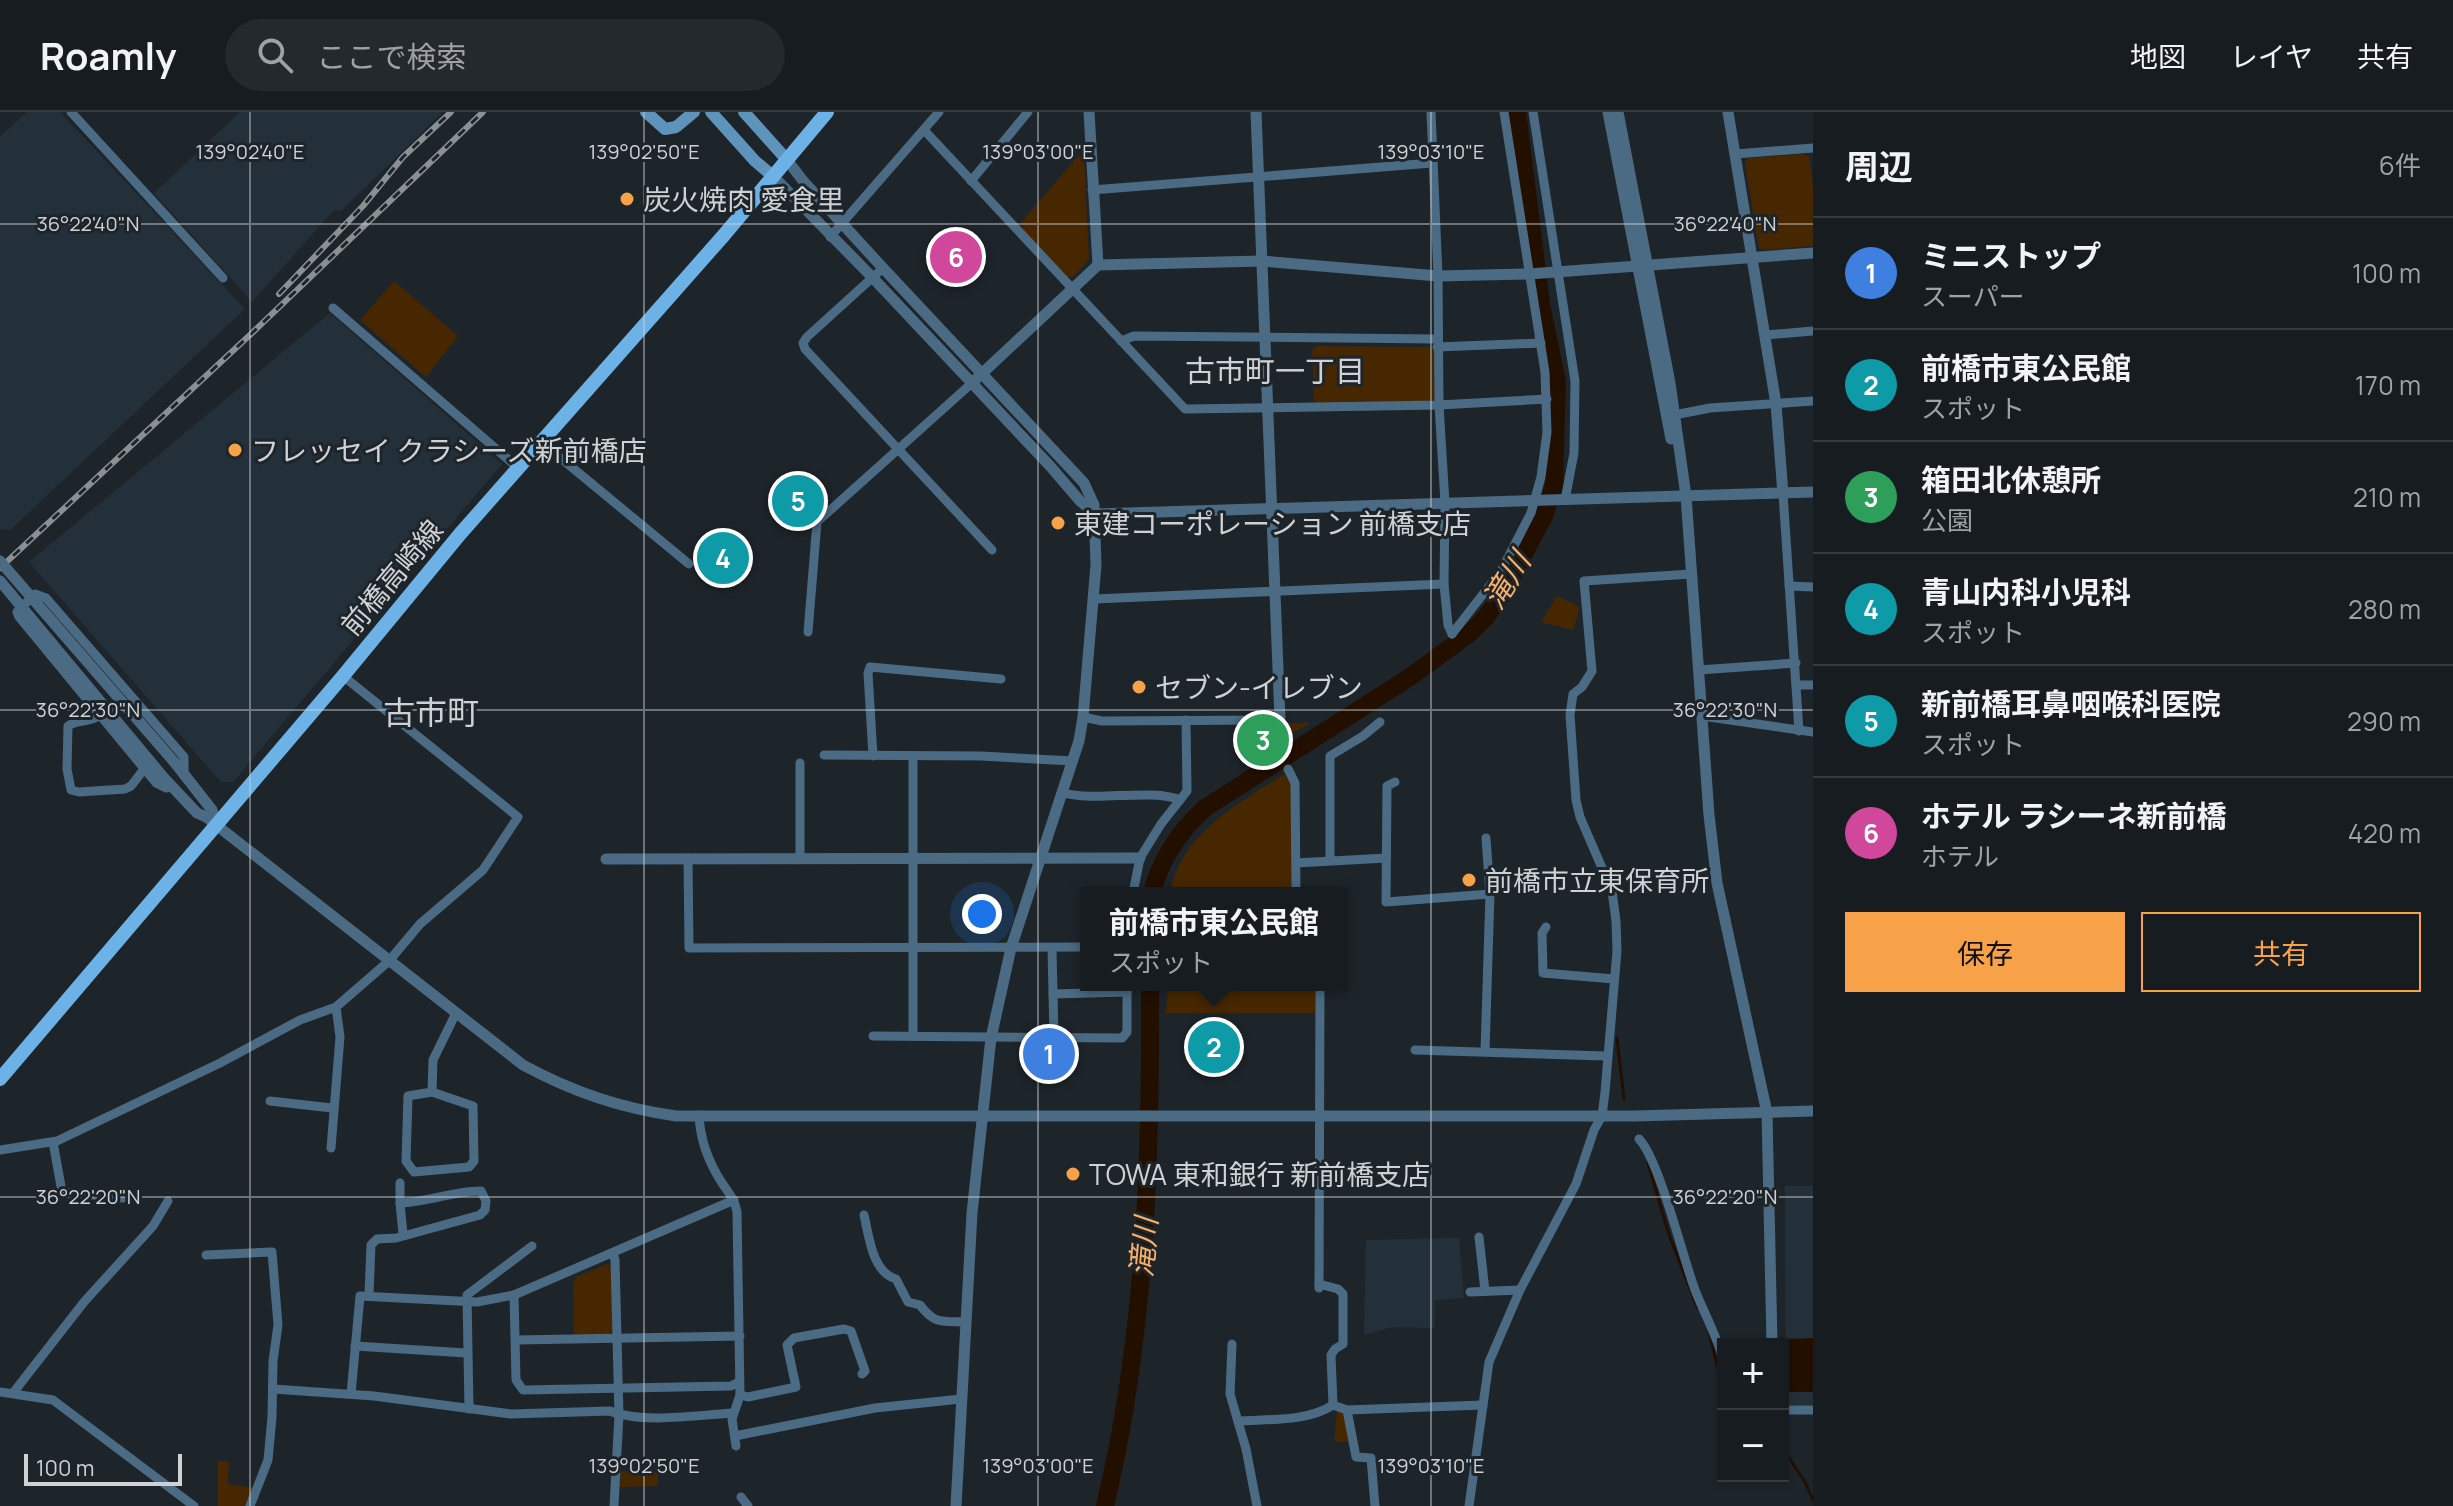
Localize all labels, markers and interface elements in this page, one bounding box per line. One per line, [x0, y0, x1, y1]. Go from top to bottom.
search box [225, 19, 785, 91]
text: Roamly [40, 29, 177, 81]
icon: search [253, 33, 297, 77]
text: ここで検索 [317, 36, 467, 77]
text: 地図 [2130, 37, 2186, 75]
text: レイヤ [2230, 37, 2313, 75]
text: 共有 [2357, 37, 2413, 75]
text: 139°02'40"E [196, 138, 304, 165]
text: 139°02'50"E [588, 138, 700, 165]
text: 139°03'00"E [982, 138, 1094, 165]
text: 139°03'10"E [1377, 138, 1485, 165]
text: 周辺 [1845, 143, 1913, 189]
text: 6件 [2379, 147, 2421, 183]
place label: 炭火焼肉 愛食里 [643, 180, 845, 218]
marker: 炭火焼肉 愛食里 [618, 190, 636, 208]
text: 36°22'40"N [37, 210, 139, 237]
text: 36°22'40"N [1674, 210, 1776, 237]
pin: 6 [930, 227, 982, 287]
text: ミニストップ [1921, 235, 2101, 276]
text: 1 [1865, 255, 1877, 291]
text: 100 m [2352, 255, 2421, 291]
text: スーパー [1921, 278, 2025, 314]
text: 前橋市東公民館 [1921, 347, 2131, 388]
district label: 古市町一丁目 [1185, 350, 1365, 391]
text: 2 [1863, 367, 1879, 403]
text: 170 m [2355, 367, 2421, 403]
text: スポット [1921, 390, 2025, 426]
place label: フレッセイ クラシーズ新前橋店 [251, 431, 647, 469]
marker: フレッセイ クラシーズ新前橋店 [226, 441, 244, 459]
text: 箱田北休憩所 [1921, 459, 2101, 500]
pin: 5 [772, 471, 824, 531]
text: 3 [1863, 479, 1879, 515]
text: 210 m [2353, 479, 2421, 515]
text: 公園 [1921, 502, 1973, 538]
place label: 東建コーポレーション 前橋支店 [1074, 504, 1471, 542]
street label: 前橋高崎線 [331, 511, 451, 643]
marker: 東建コーポレーション 前橋支店 [1049, 514, 1067, 532]
pin: 4 [697, 528, 749, 588]
water label: 滝川 [1473, 541, 1541, 616]
text: 青山内科小児科 [1921, 571, 2131, 612]
text: 4 [1863, 591, 1879, 627]
text: 280 m [2348, 591, 2421, 627]
text: スポット [1921, 614, 2025, 650]
place label: セブン-イレブン [1155, 668, 1363, 706]
marker: セブン-イレブン [1130, 678, 1148, 696]
text: 新前橋耳鼻咽喉科医院 [1921, 683, 2221, 724]
district label: 古市町 [383, 690, 479, 734]
text: 36°22'30"N [36, 696, 140, 723]
text: 36°22'30"N [1673, 696, 1777, 723]
text: 5 [1863, 703, 1879, 739]
text: 290 m [2347, 703, 2421, 739]
pin: 3 [1237, 710, 1289, 770]
text: スポット [1921, 726, 2025, 762]
text: ホテル ラシーネ新前橋 [1921, 795, 2226, 836]
text: 6 [1863, 815, 1879, 851]
text: 420 m [2348, 815, 2421, 851]
text: ホテル [1921, 838, 1999, 874]
place label: 前橋市立東保育所 [1485, 861, 1709, 899]
marker: 前橋市立東保育所 [1460, 871, 1478, 889]
popup [1080, 887, 1348, 991]
your location [962, 894, 1002, 934]
text: 前橋市東公民館 [1109, 901, 1319, 942]
button: 保存 [1845, 912, 2125, 992]
button: 共有 [2141, 912, 2421, 992]
text: スポット [1109, 944, 1213, 980]
pin: 2 [1188, 1017, 1240, 1077]
pin: 1 [1023, 1024, 1075, 1084]
place label: TOWA 東和銀行 新前橋支店 [1089, 1155, 1430, 1193]
marker: TOWA 東和銀行 新前橋支店 [1064, 1165, 1082, 1183]
text: 36°22'20"N [36, 1183, 140, 1210]
text: 36°22'20"N [1673, 1183, 1777, 1210]
water label: 滝川 [1120, 1212, 1166, 1279]
map controls [1717, 1338, 1789, 1482]
button: + [1717, 1338, 1789, 1410]
button: − [1717, 1410, 1789, 1482]
scale bar [24, 1450, 182, 1486]
text: 139°02'50"E [588, 1452, 700, 1479]
text: 139°03'00"E [982, 1452, 1094, 1479]
text: 139°03'10"E [1377, 1452, 1485, 1479]
text: 100 m [36, 1453, 94, 1483]

